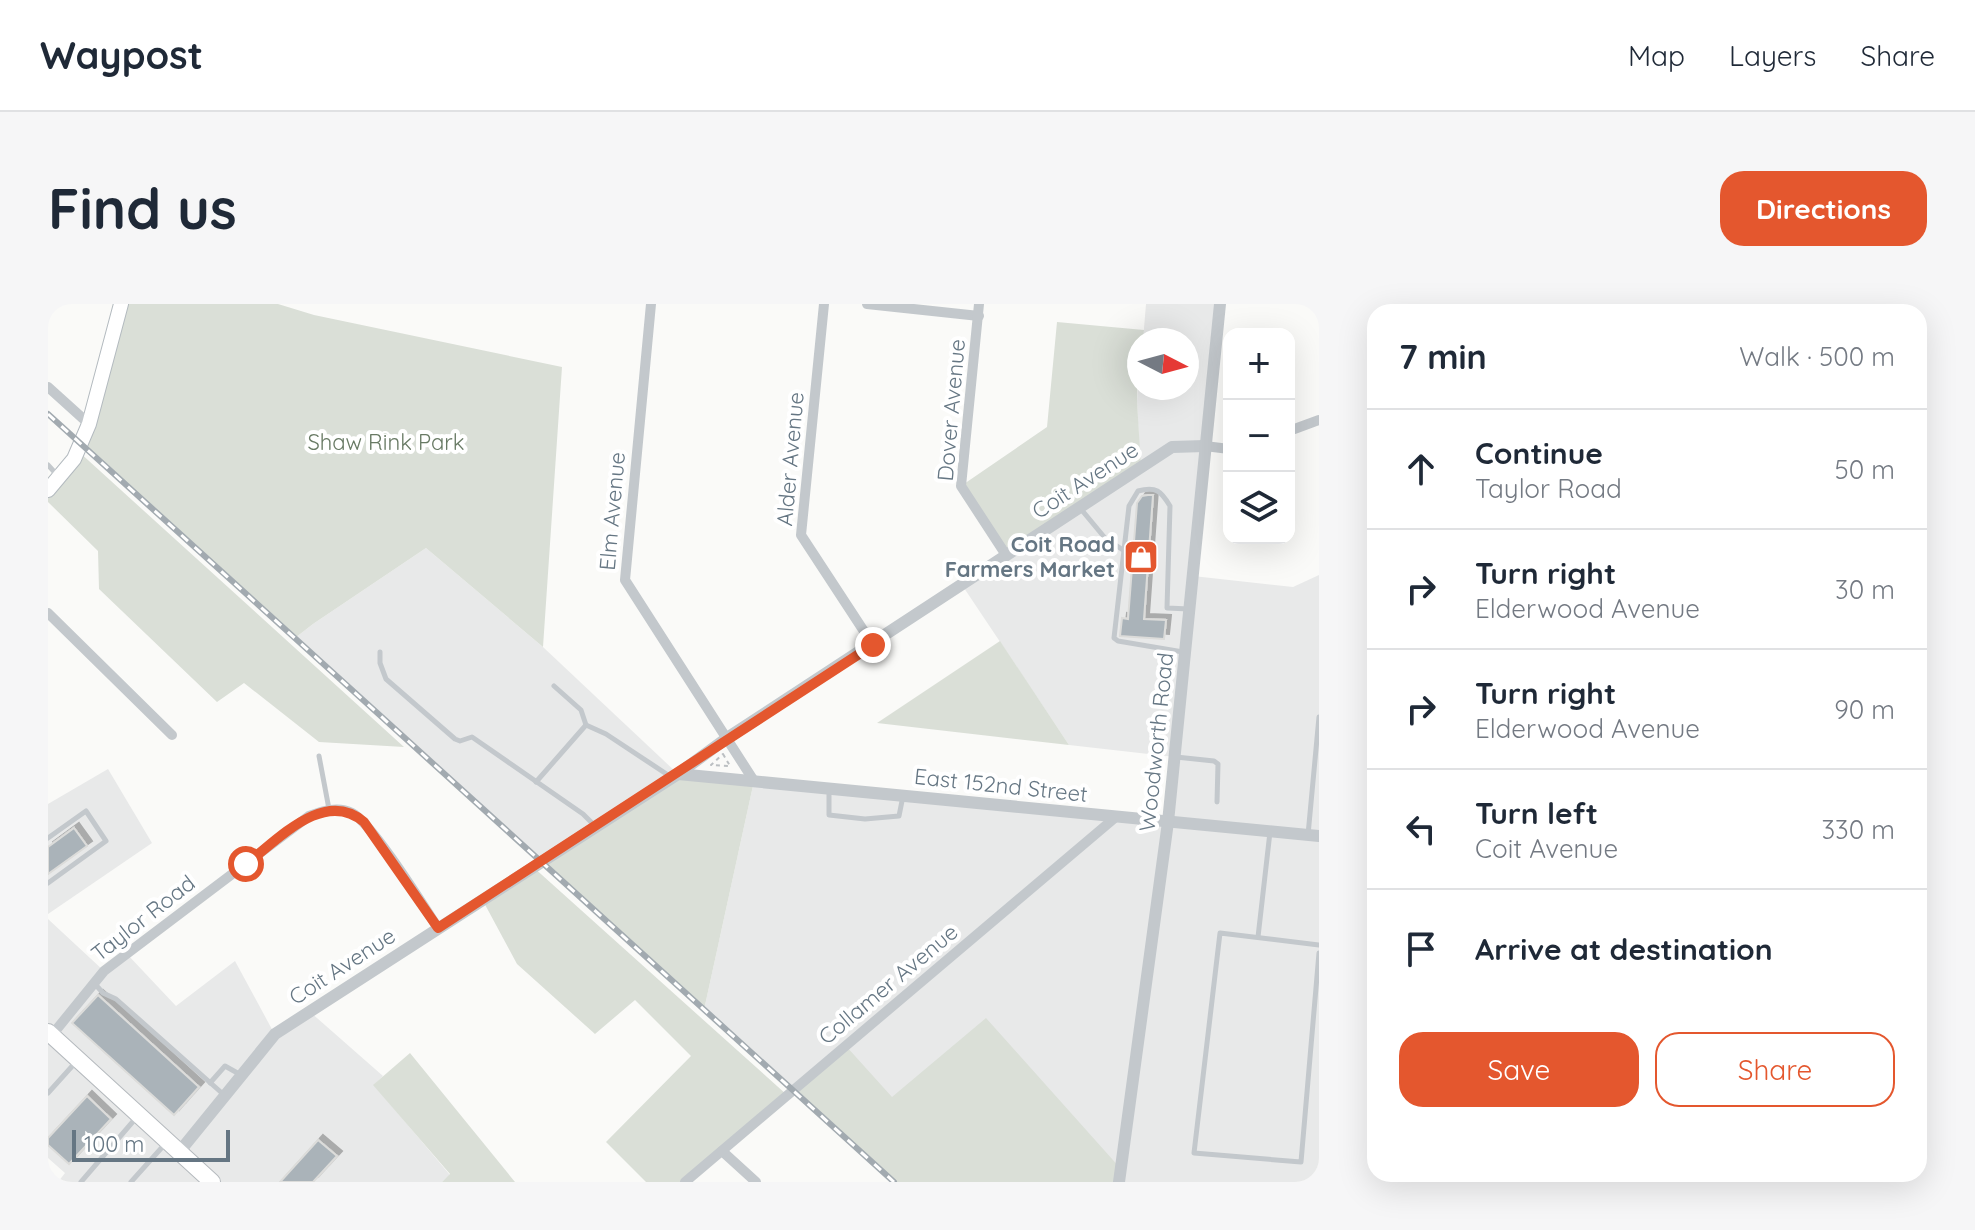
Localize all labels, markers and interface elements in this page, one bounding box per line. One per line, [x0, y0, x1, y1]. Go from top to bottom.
text: Waypost [40, 31, 203, 79]
text: Map [1628, 38, 1685, 73]
text: Layers [1729, 38, 1816, 73]
text: Share [1860, 38, 1935, 73]
button: Directions [1720, 171, 1927, 246]
text: Find us [48, 173, 237, 243]
north arrow [1127, 328, 1199, 400]
map controls [1223, 328, 1295, 544]
button: + [1223, 328, 1295, 400]
text: 7 min [1399, 335, 1487, 378]
street label: Dover Avenue [931, 338, 971, 482]
text: Walk · 500 m [1739, 340, 1895, 373]
street label: Alder Avenue [770, 391, 810, 527]
button: − [1223, 400, 1295, 472]
park label: Shaw Rink Park [307, 428, 465, 456]
text: Continue [1475, 434, 1603, 472]
street label: Coit Avenue [1027, 435, 1143, 525]
icon: ahead [1399, 447, 1443, 491]
street label: Elm Avenue [593, 451, 631, 571]
text: 50 m [1835, 453, 1895, 486]
button: layers [1223, 472, 1295, 544]
text: Taylor Road [1475, 472, 1622, 505]
place label: Coit Road Farmers Market [945, 530, 1115, 583]
shop icon: Coit Road Farmers Market [1122, 538, 1160, 576]
text: Turn right [1475, 554, 1616, 592]
icon: right [1399, 567, 1443, 611]
text: 30 m [1835, 573, 1895, 606]
text: Elderwood Avenue [1475, 592, 1700, 625]
route end [855, 627, 891, 663]
street label: Woodworth Road [1133, 651, 1179, 833]
text: Turn right [1475, 674, 1616, 712]
icon: right [1399, 687, 1443, 731]
text: 90 m [1834, 693, 1895, 726]
text: Elderwood Avenue [1475, 712, 1700, 745]
street label: East 152nd Street [913, 762, 1089, 808]
text: Turn left [1475, 794, 1598, 832]
icon: left [1399, 807, 1443, 851]
text: 330 m [1821, 813, 1895, 846]
text: Coit Avenue [1475, 832, 1618, 865]
route start [228, 846, 264, 882]
street label: Taylor Road [85, 869, 201, 967]
street label: Collamer Avenue [813, 918, 963, 1050]
street label: Coit Avenue [284, 921, 400, 1011]
icon: arrive [1399, 927, 1443, 971]
text: Arrive at destination [1475, 930, 1773, 968]
button: Save [1399, 1032, 1639, 1107]
button: Share [1655, 1032, 1895, 1107]
scale bar [72, 1126, 230, 1162]
text: 100 m [84, 1130, 144, 1158]

